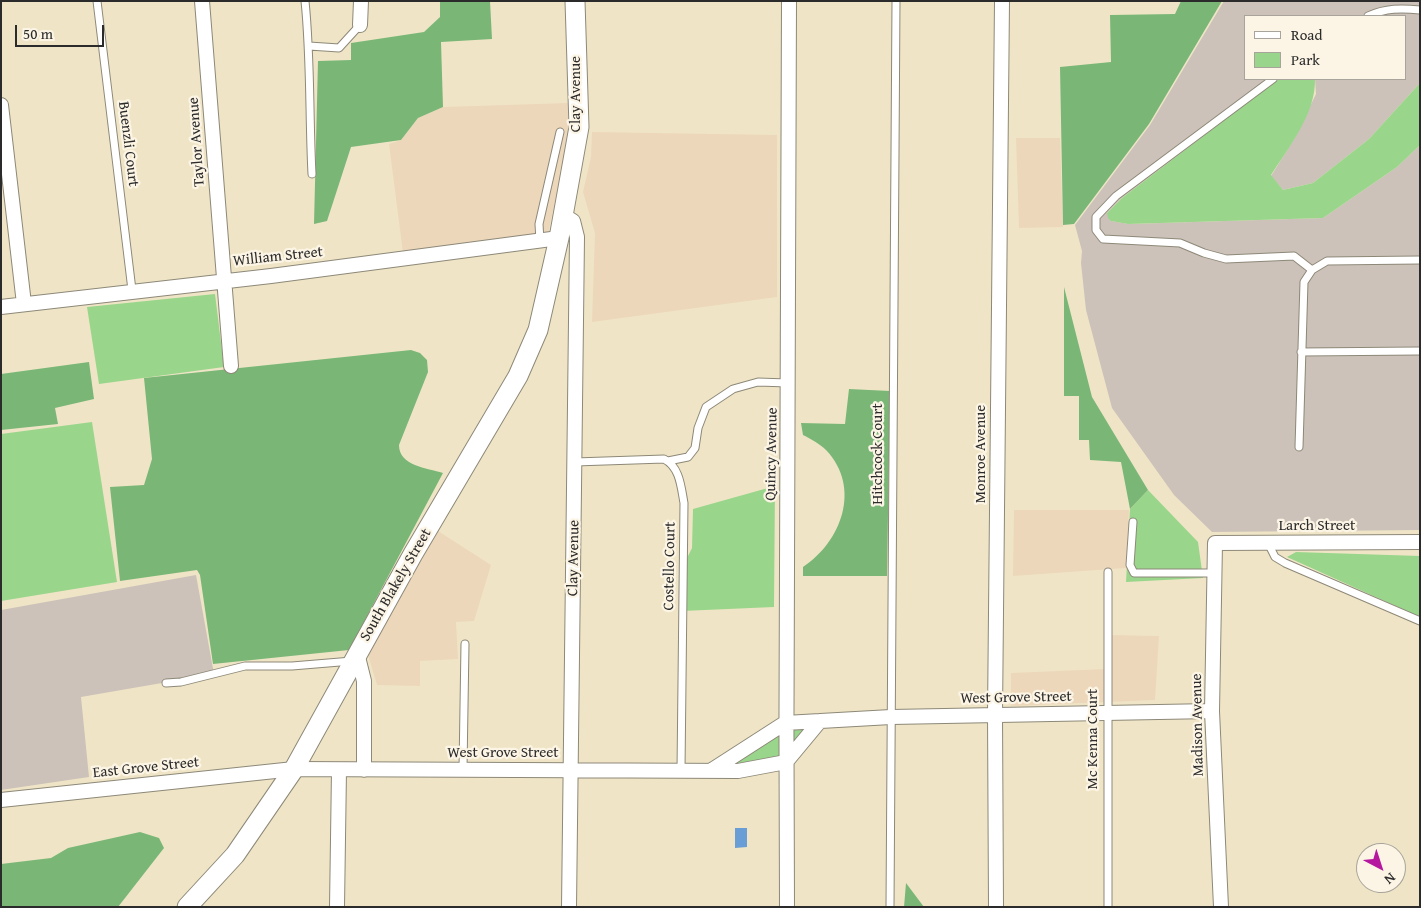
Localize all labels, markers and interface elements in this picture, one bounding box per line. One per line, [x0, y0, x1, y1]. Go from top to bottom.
scale bar [18, 15, 106, 47]
legend [1244, 15, 1406, 80]
text: 50 m [23, 23, 53, 44]
text: Road [1291, 24, 1322, 45]
text: Park [1291, 49, 1320, 70]
street label: Clay Avenue [567, 56, 585, 132]
street label: Taylor Avenue [185, 97, 209, 187]
street label: Buenzli Court [114, 100, 142, 188]
street label: William Street [232, 243, 324, 271]
street label: Hitchcock Court [869, 403, 887, 505]
street label: Monroe Avenue [972, 405, 990, 503]
street label: Quincy Avenue [762, 407, 782, 501]
street label: Larch Street [1279, 517, 1355, 535]
street label: Clay Avenue [564, 520, 584, 596]
street label: Costello Court [660, 521, 680, 611]
street label: South Blakely Street [356, 525, 436, 645]
street label: Madison Avenue [1188, 673, 1208, 777]
street label: West Grove Street [960, 688, 1072, 708]
street label: Mc Kenna Court [1084, 689, 1102, 789]
street label: West Grove Street [447, 744, 559, 762]
street label: East Grove Street [92, 753, 200, 783]
north arrow [1356, 843, 1406, 893]
text: N [1380, 868, 1400, 889]

